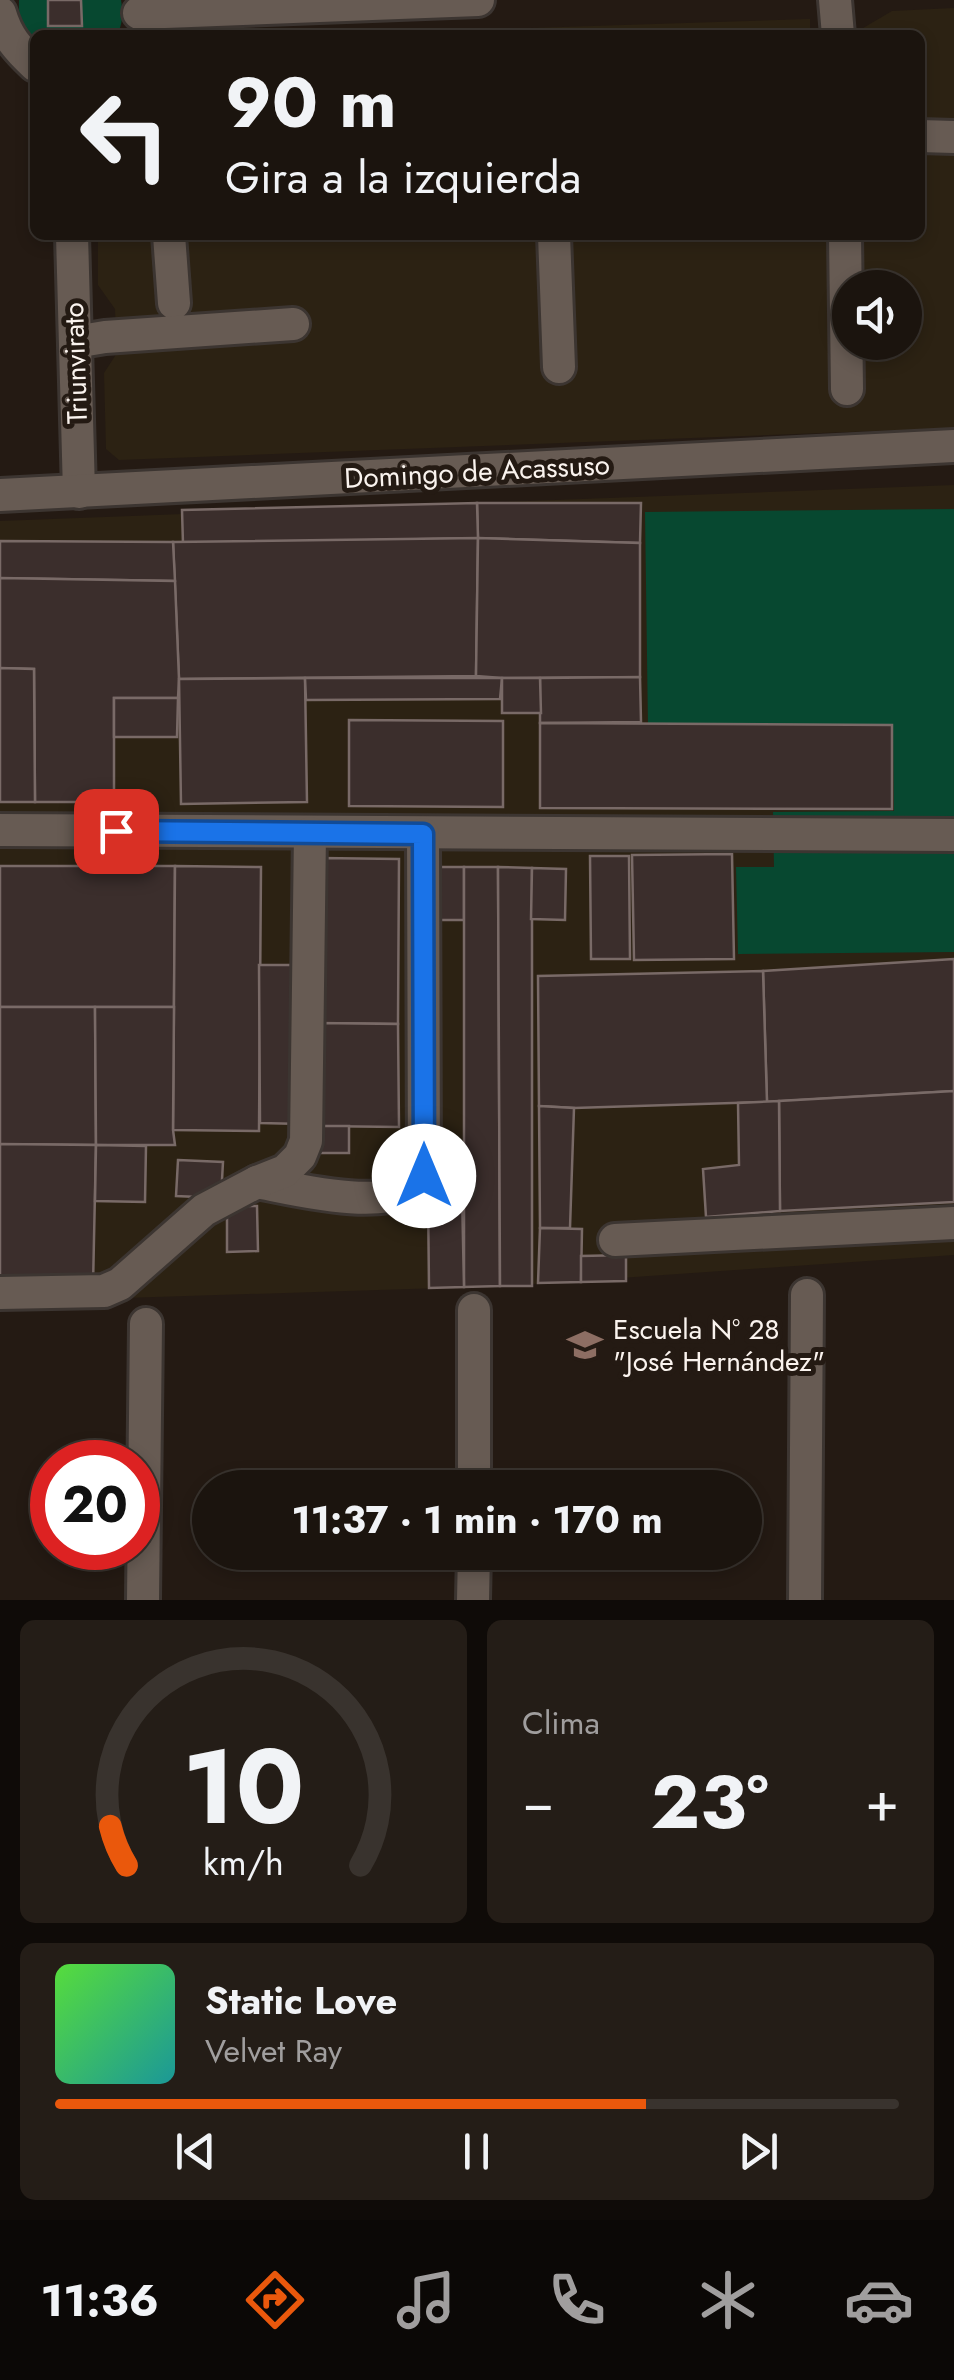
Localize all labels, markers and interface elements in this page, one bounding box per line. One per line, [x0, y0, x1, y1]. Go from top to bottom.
text: 90 m [225, 52, 397, 153]
icon: left [60, 70, 190, 200]
text: Gira a la izquierda [225, 145, 581, 210]
map controls [832, 270, 922, 360]
button: sound [832, 270, 922, 360]
street label: Triunvirato [53, 301, 98, 424]
street label: Domingo de Acassuso [343, 444, 611, 499]
pin [74, 789, 159, 874]
icon: arrive [89, 804, 144, 859]
position arrow [372, 1124, 476, 1228]
place label: Escuela Nº 28 "José Hernández" [613, 1309, 825, 1382]
school or university icon: Escuela Nº 28 "José Hernández" [566, 1326, 604, 1364]
speed limit sign: 20 [30, 1440, 160, 1570]
text: 11:37 · 1 min · 170 m [291, 1492, 663, 1547]
text: Clima [522, 1700, 600, 1746]
text: 10 [183, 1712, 304, 1862]
text: 23° [651, 1748, 769, 1856]
text: − [522, 1762, 554, 1842]
text: + [865, 1762, 899, 1842]
text: km/h [203, 1837, 284, 1888]
text: Static Love [205, 1973, 397, 2028]
text: Velvet Ray [205, 2028, 342, 2074]
icon: previous [168, 2124, 223, 2179]
icon: pause [449, 2124, 504, 2179]
icon: next [731, 2124, 786, 2179]
icon: directions [240, 2265, 310, 2335]
icon: music [391, 2265, 461, 2335]
icon: phone [542, 2265, 612, 2335]
icon: climate [693, 2265, 763, 2335]
icon: car [844, 2265, 914, 2335]
text: 11:36 [40, 2268, 159, 2333]

